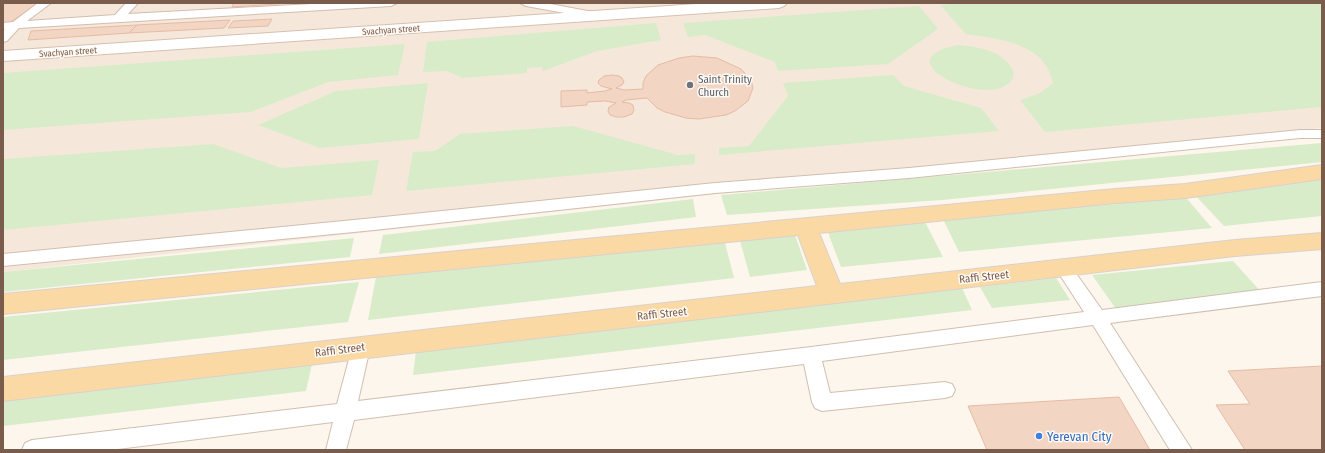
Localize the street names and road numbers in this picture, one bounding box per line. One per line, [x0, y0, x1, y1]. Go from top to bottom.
street label: Svachyan street [362, 23, 420, 37]
street label: Svachyan street [39, 45, 97, 59]
street label: Raffi Street [958, 268, 1010, 286]
street label: Raffi Street [636, 305, 688, 323]
street label: Raffi Street [314, 340, 366, 360]

